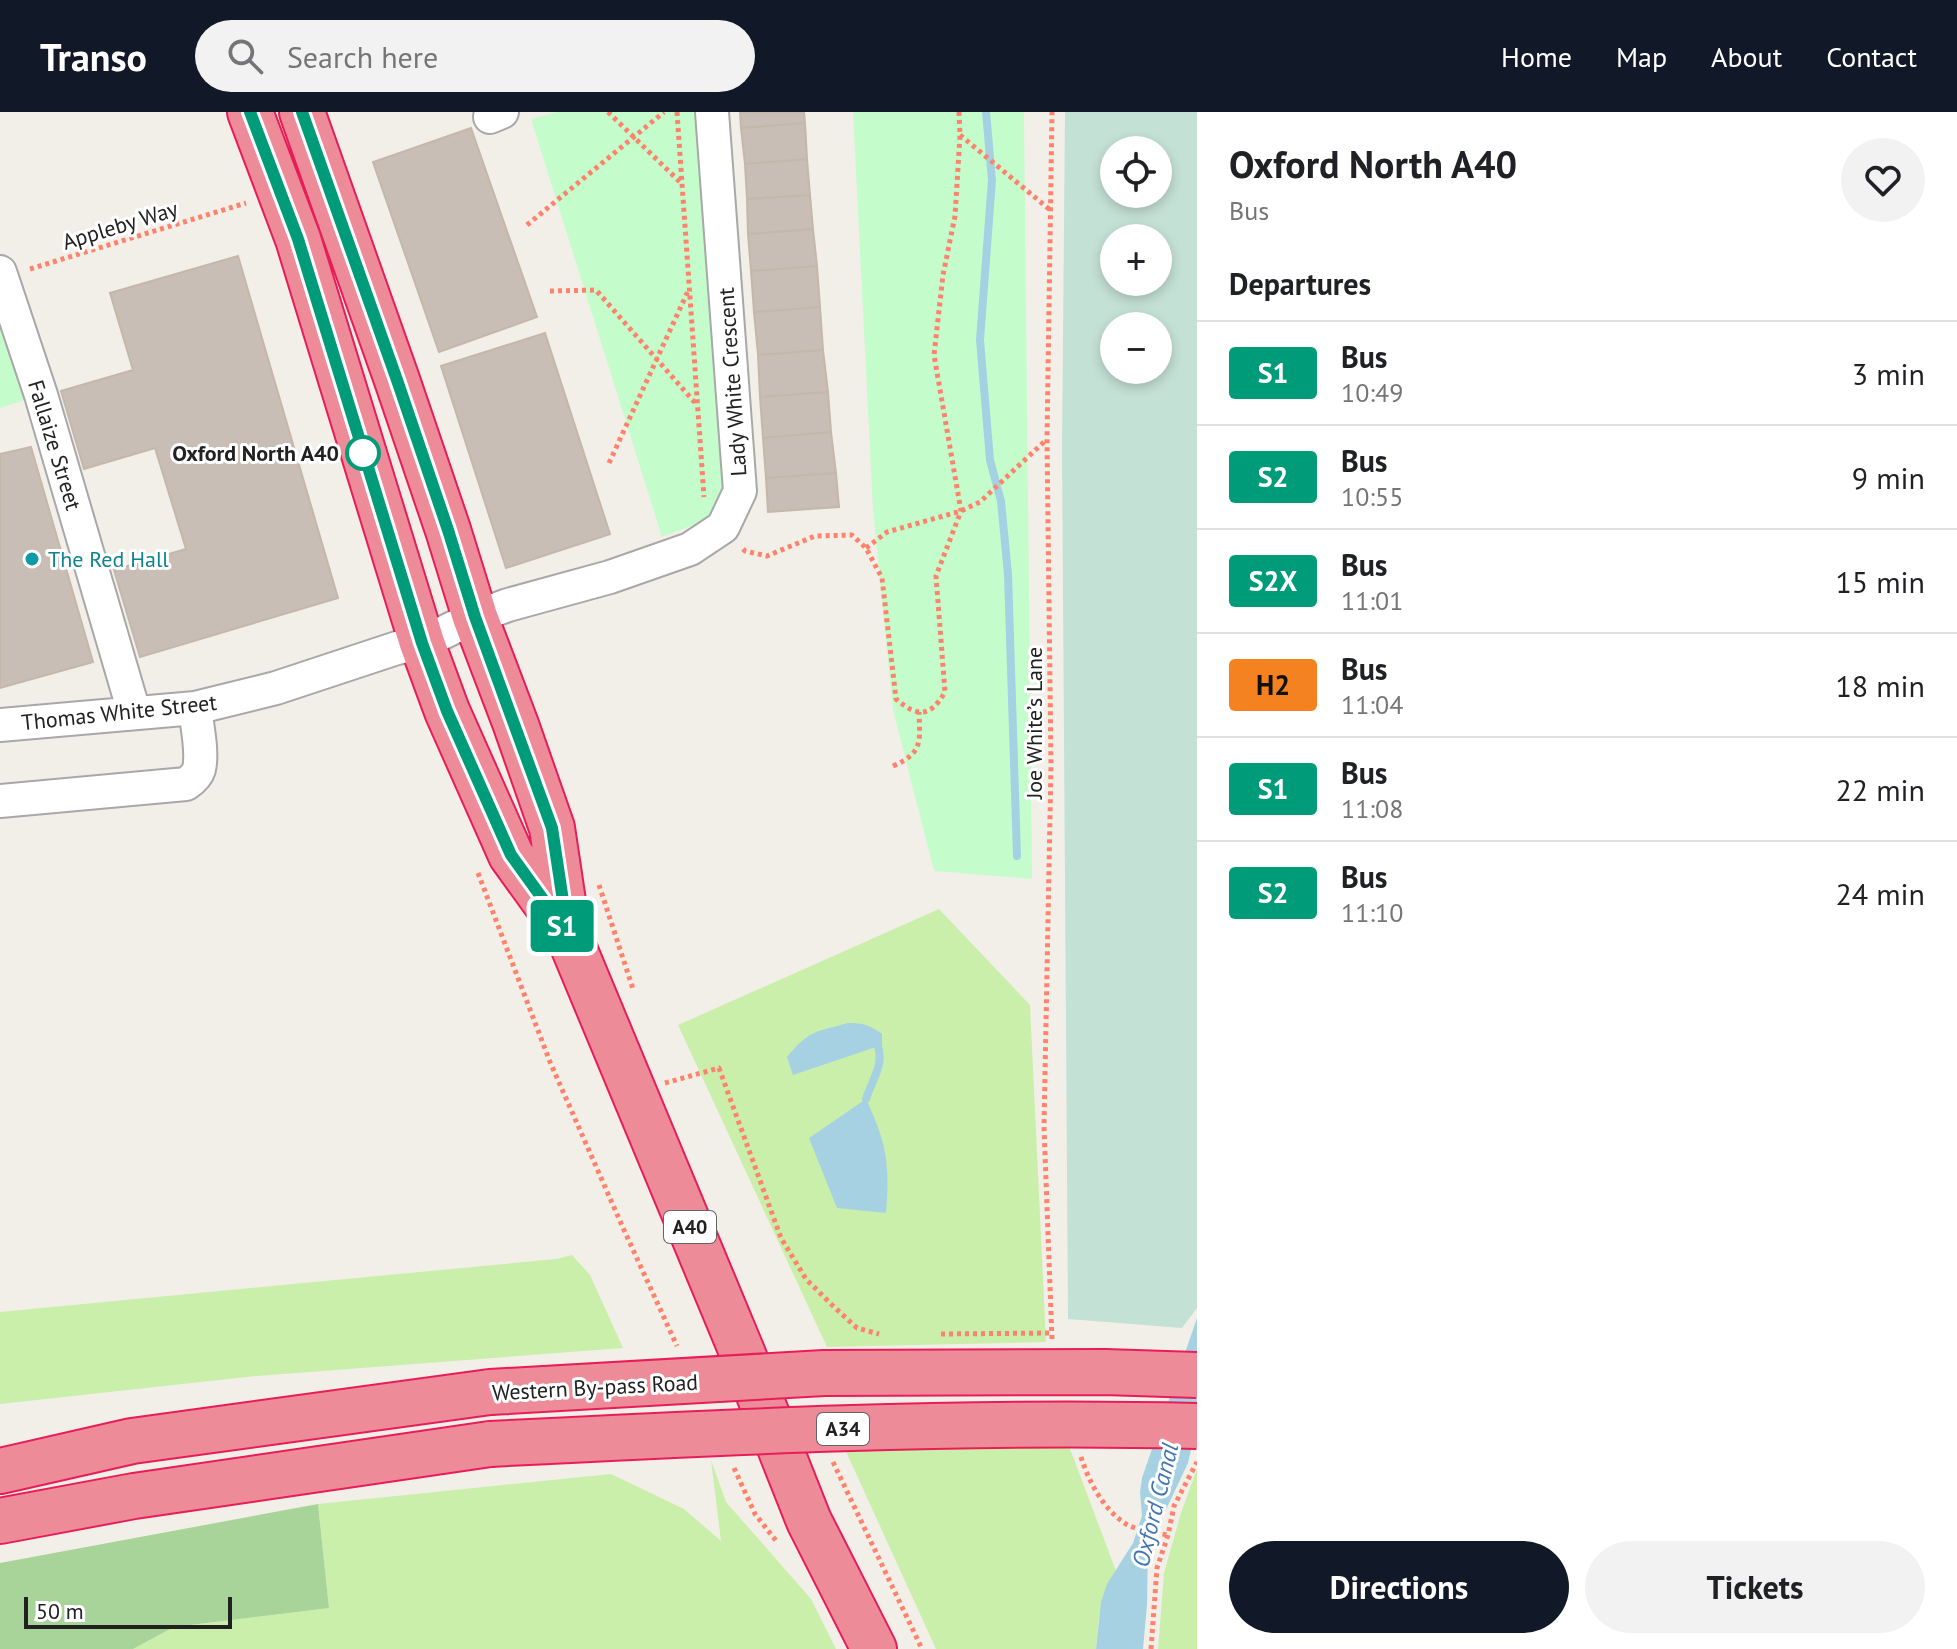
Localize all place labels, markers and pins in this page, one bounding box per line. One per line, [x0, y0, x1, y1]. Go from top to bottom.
marker: Oxford North A40 [346, 436, 380, 470]
place label: Oxford North A40 [172, 439, 339, 467]
place label: The Red Hall [48, 545, 169, 573]
marker: The Red Hall [23, 550, 41, 568]

